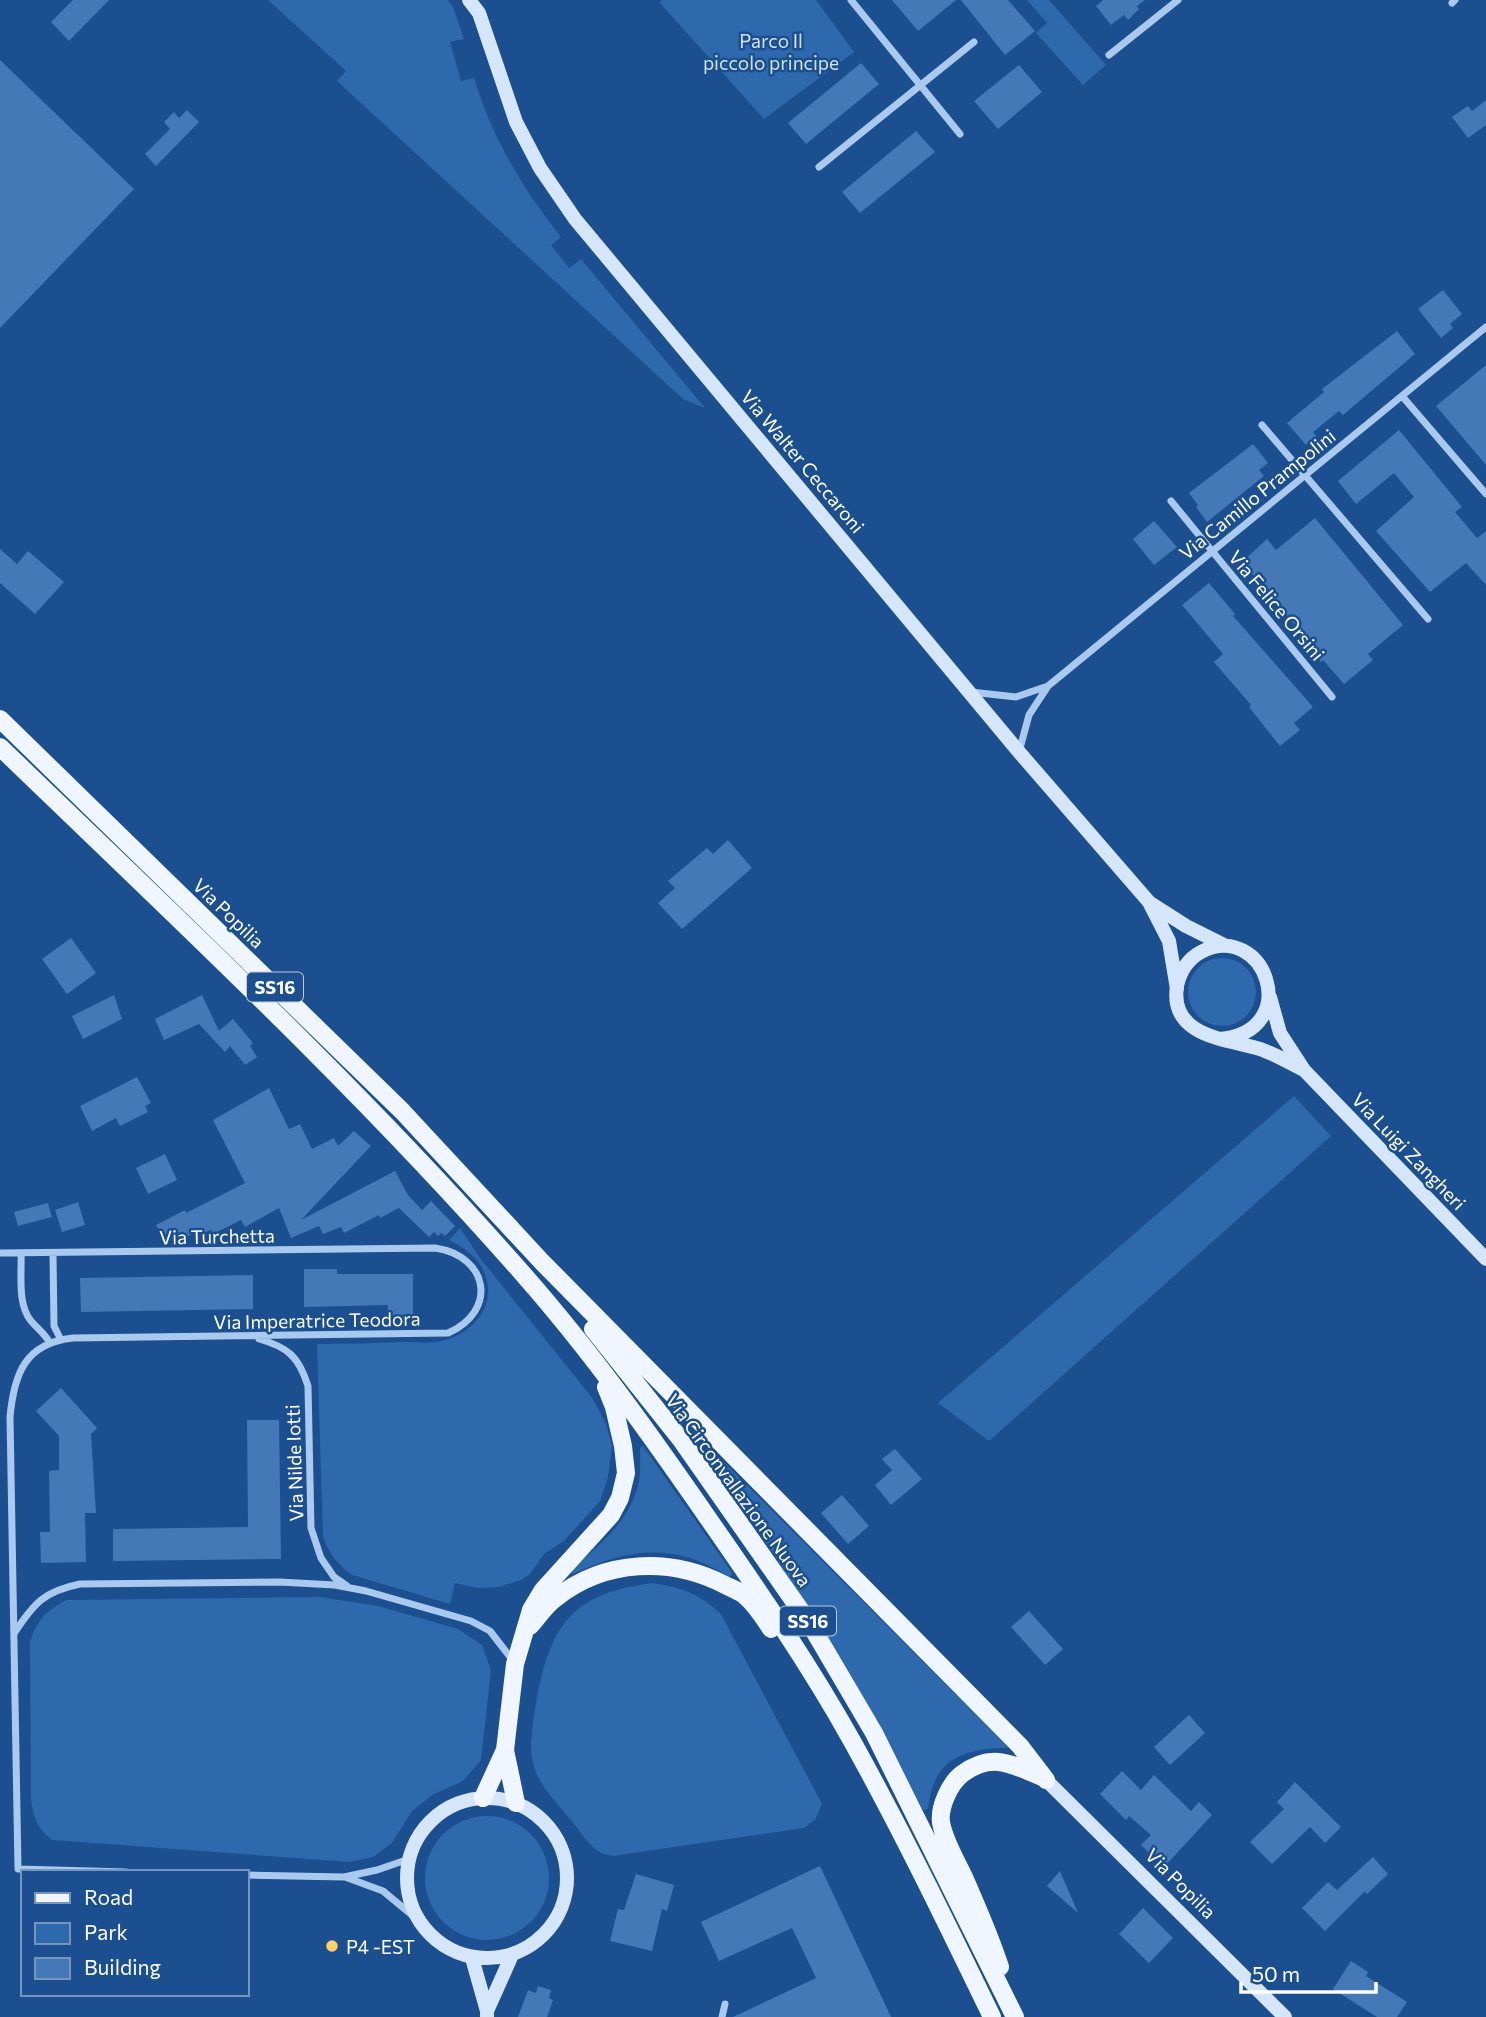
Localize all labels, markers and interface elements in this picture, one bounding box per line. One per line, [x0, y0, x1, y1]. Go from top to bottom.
park label: Parco Il piccolo principe [703, 29, 839, 74]
street label: Via Walter Ceccaroni [736, 385, 870, 537]
street label: Via Camillo Prampolini [1174, 424, 1340, 564]
street label: Via Felice Orsini [1224, 545, 1330, 665]
street label: Via Popilia [189, 873, 269, 953]
road number: SS16 [247, 972, 303, 1002]
street label: Via Luigi Zangheri [1347, 1088, 1471, 1214]
street label: Via Turchetta [159, 1223, 275, 1249]
street label: Via Imperatrice Teodora [213, 1307, 421, 1333]
street label: Via Circonvallazione Nuova [661, 1389, 817, 1591]
street label: Via Nilde Iotti [280, 1404, 308, 1522]
road number: SS16 [780, 1606, 836, 1636]
street label: Via Popilia [1141, 1843, 1221, 1923]
legend [21, 1870, 248, 1996]
text: Road [84, 1884, 133, 1909]
text: Park [84, 1919, 128, 1944]
place label: P4 -EST [346, 1935, 415, 1958]
marker: P4 -EST [324, 1938, 340, 1954]
scale bar [1241, 1951, 1376, 1995]
text: Building [84, 1954, 161, 1979]
text: 50 m [1252, 1961, 1300, 1986]

